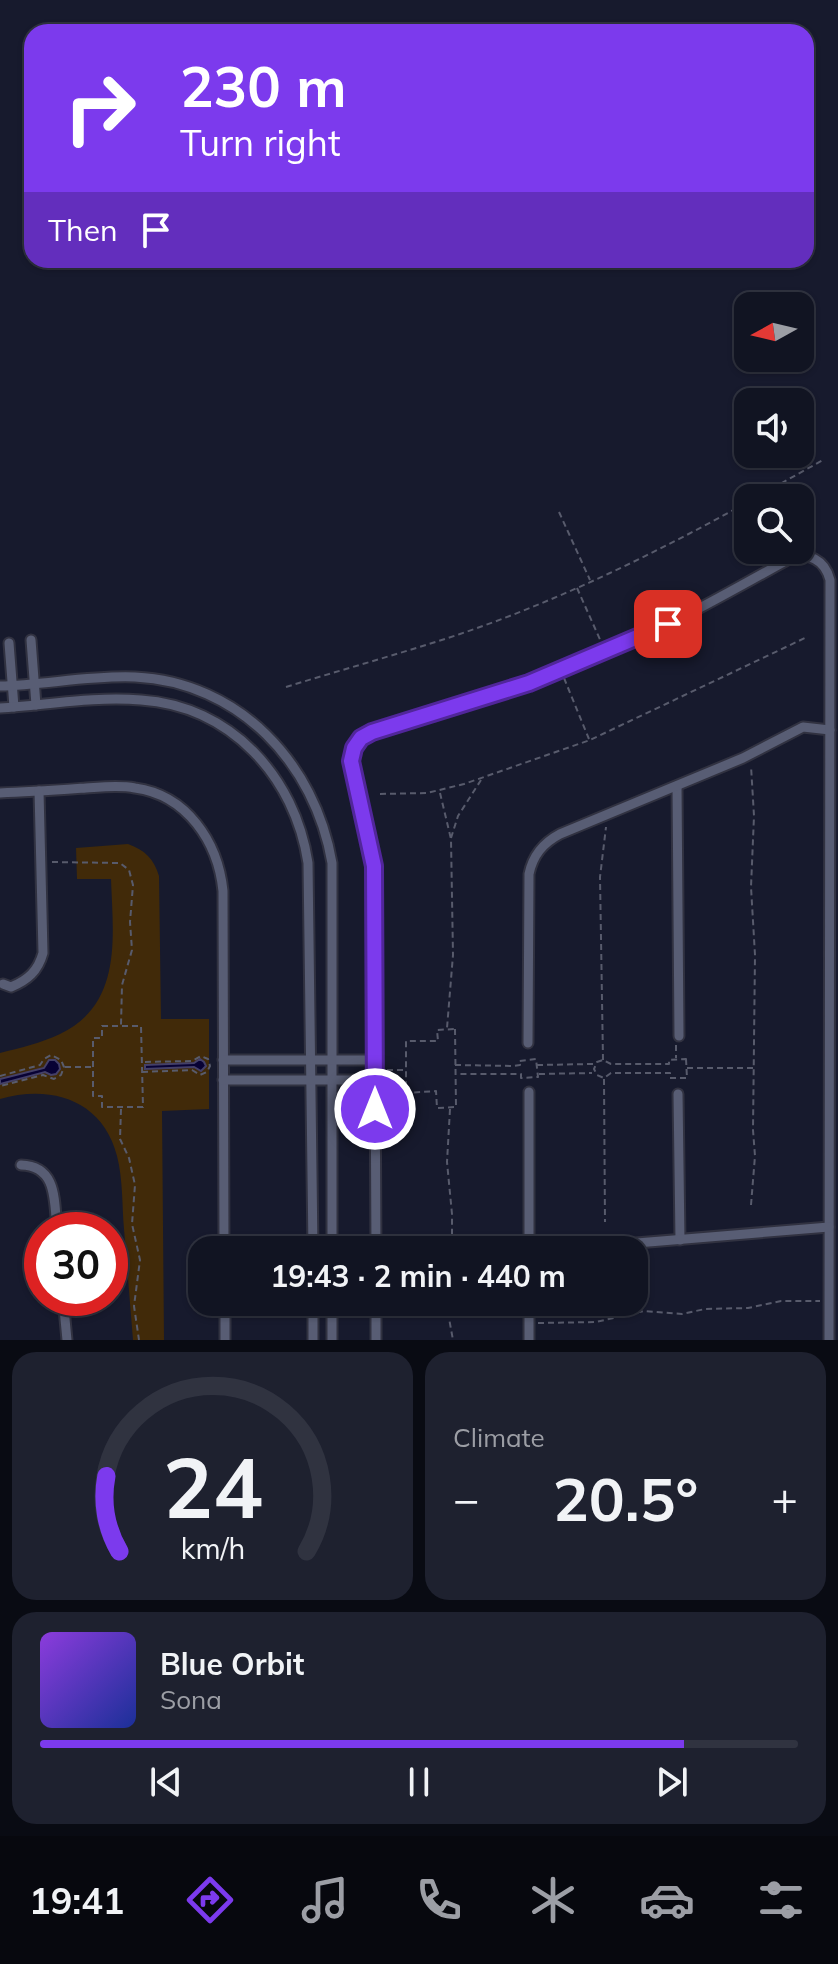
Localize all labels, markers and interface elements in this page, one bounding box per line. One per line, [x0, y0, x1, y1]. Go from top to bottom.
text: 230 m [180, 51, 347, 121]
icon: right [48, 56, 152, 160]
text: Turn right [180, 120, 341, 165]
icon: arrive [134, 208, 178, 252]
text: Then [48, 211, 118, 249]
north arrow [734, 292, 814, 372]
map controls [734, 292, 814, 564]
button: sound [734, 388, 814, 468]
button: search [734, 484, 814, 564]
pin [634, 590, 702, 658]
icon: arrive [646, 602, 690, 646]
position arrow [333, 1067, 417, 1151]
speed limit sign: 30 [24, 1212, 128, 1316]
text: 19:43 · 2 min · 440 m [270, 1257, 566, 1295]
text: Climate [453, 1421, 545, 1454]
text: 24 [163, 1434, 262, 1539]
text: 20.5° [553, 1461, 698, 1536]
text: − [453, 1471, 479, 1526]
text: + [772, 1471, 798, 1526]
text: km/h [180, 1530, 245, 1566]
text: Blue Orbit [160, 1645, 304, 1683]
text: Sona [160, 1683, 222, 1716]
icon: previous [144, 1760, 188, 1804]
icon: pause [397, 1760, 441, 1804]
icon: next [650, 1760, 694, 1804]
icon: directions [182, 1872, 238, 1928]
icon: music [297, 1872, 353, 1928]
icon: phone [411, 1872, 467, 1928]
icon: climate [525, 1872, 581, 1928]
icon: car [639, 1872, 695, 1928]
icon: filters [753, 1872, 809, 1928]
text: 19:41 [29, 1878, 124, 1923]

